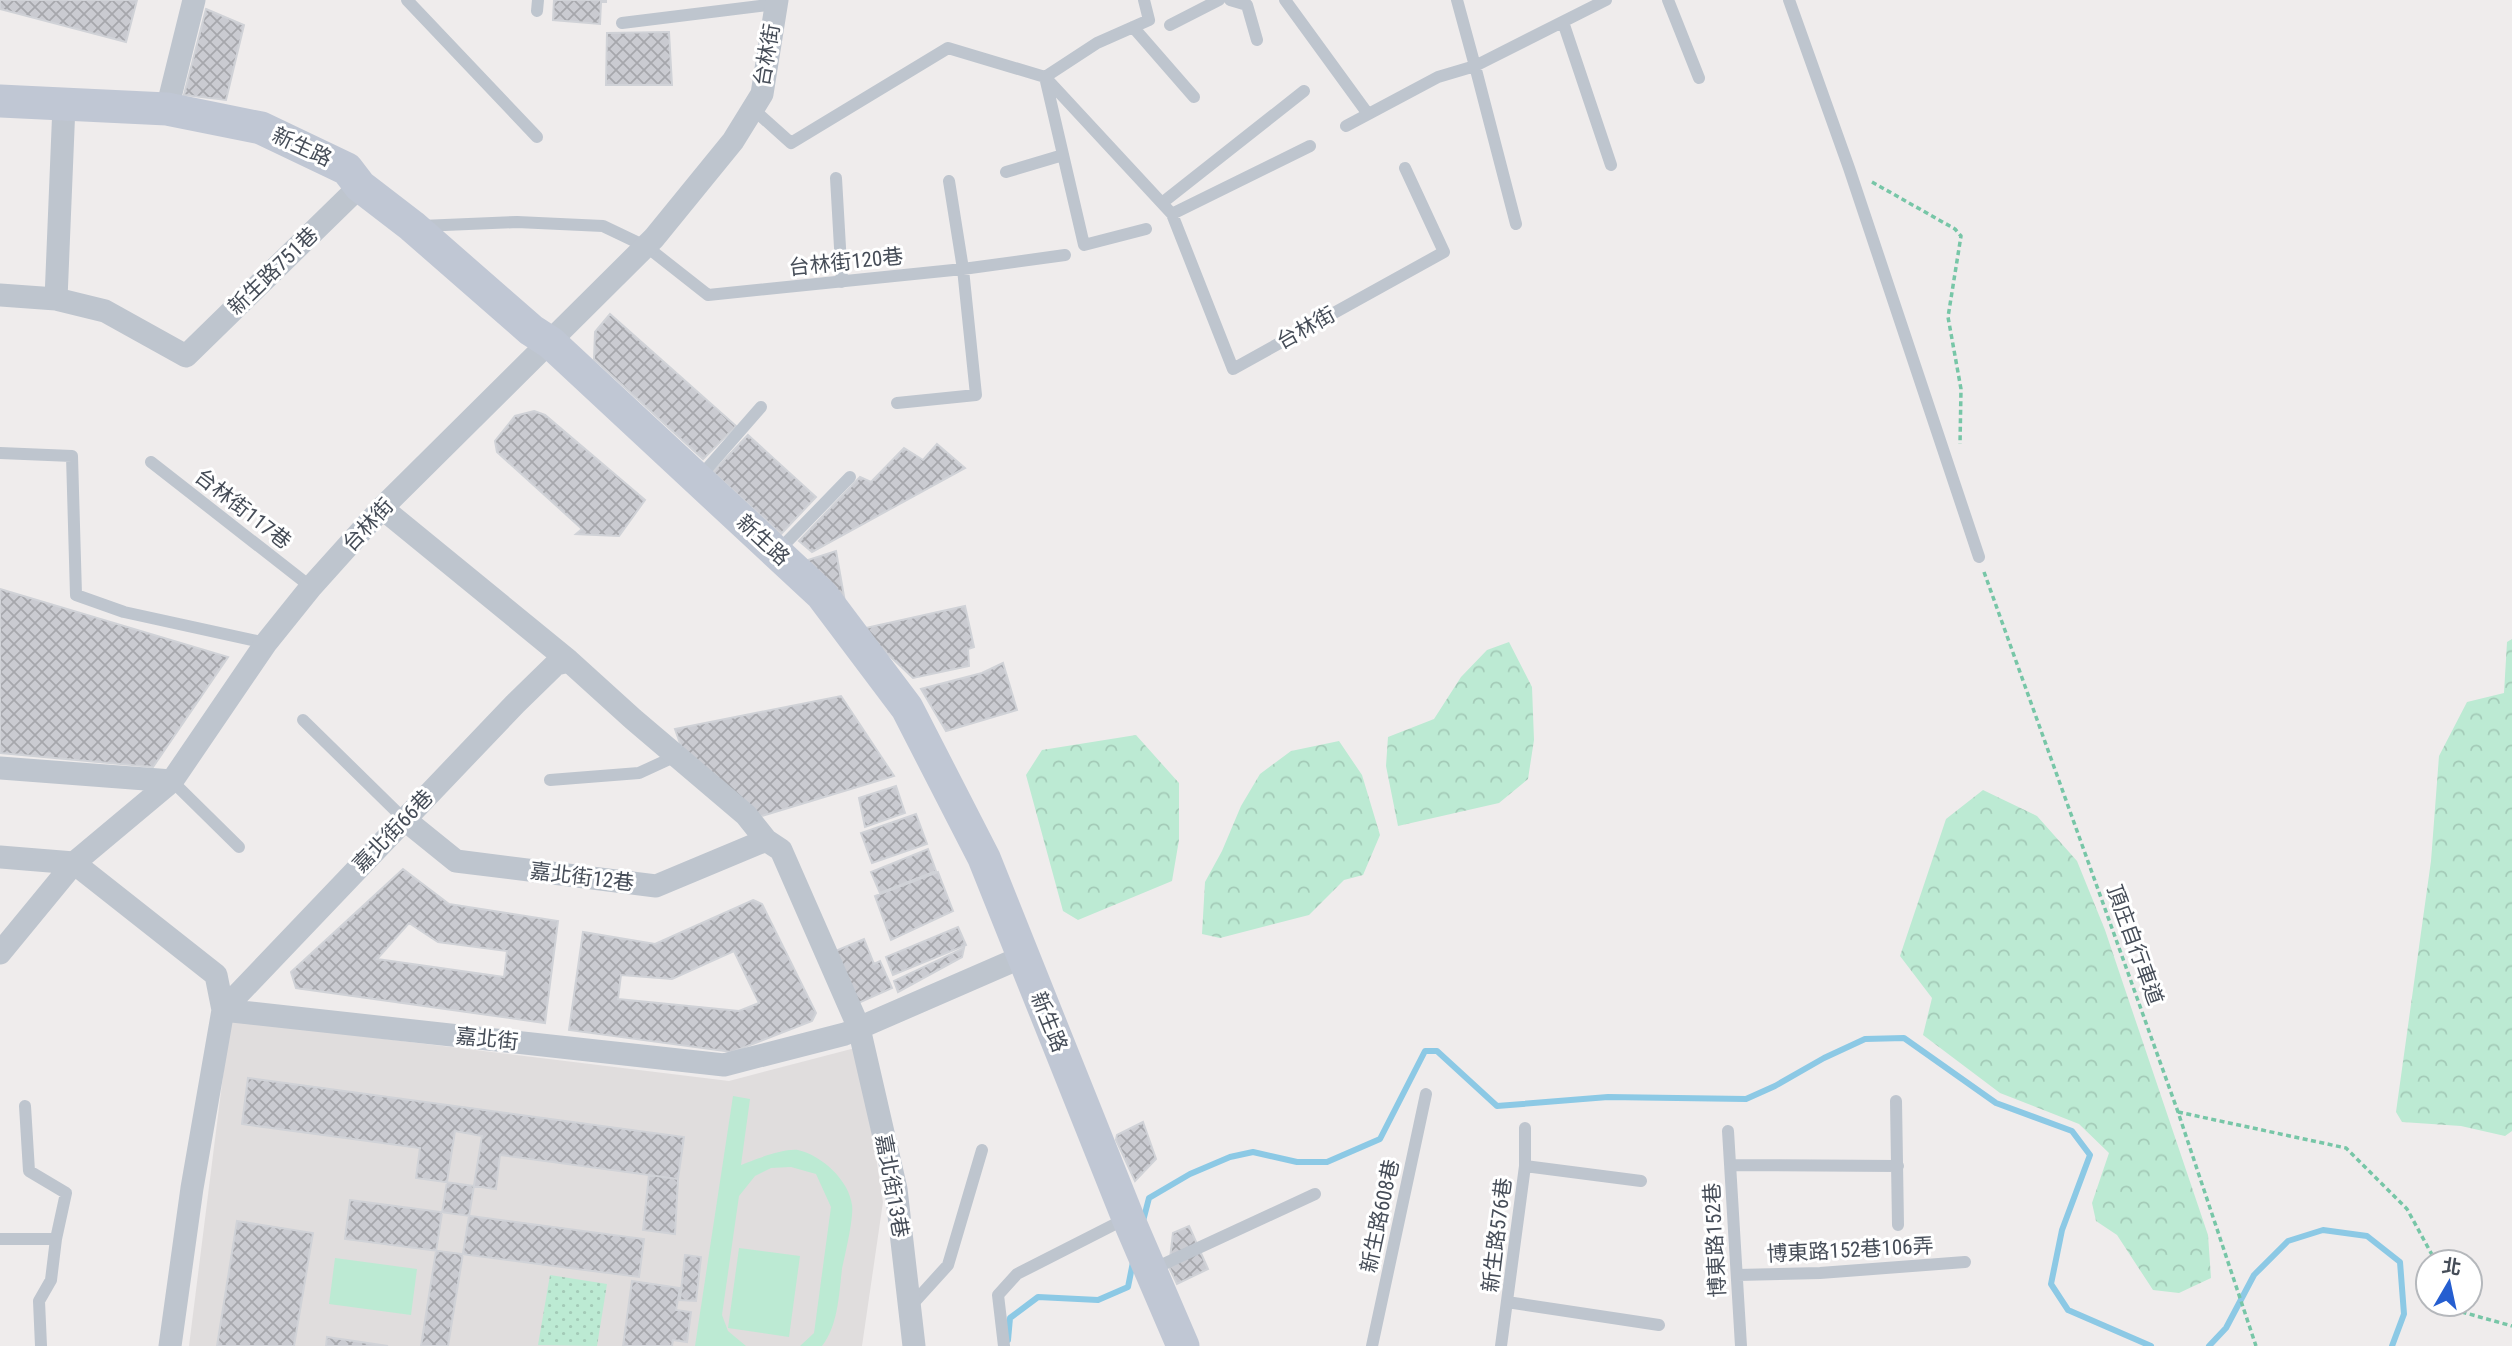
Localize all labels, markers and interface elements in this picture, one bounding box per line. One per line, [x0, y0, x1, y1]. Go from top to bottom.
street label: 台林街 [750, 22, 784, 88]
street label: 新生路 [268, 123, 336, 171]
street label: 新生路751巷 [223, 222, 323, 320]
street label: 台林街120巷 [788, 244, 904, 280]
street label: 台林街 [1273, 302, 1339, 354]
street label: 台林街117巷 [190, 464, 296, 554]
street label: 台林街 [338, 494, 398, 556]
street label: 新生路 [732, 510, 794, 570]
street label: 嘉北街66巷 [348, 785, 438, 877]
street label: 嘉北街12巷 [529, 859, 635, 895]
street label: 頂庄自行車道 [2102, 882, 2168, 1008]
street label: 新生路 [1026, 988, 1072, 1056]
street label: 嘉北街 [454, 1024, 520, 1054]
street label: 嘉北街13巷 [871, 1132, 913, 1240]
street label: 新生路608巷 [1356, 1157, 1404, 1275]
street label: 新生路576巷 [1478, 1176, 1516, 1294]
street label: 博東路152巷 [1700, 1182, 1730, 1298]
street label: 博東路152巷106弄 [1766, 1234, 1934, 1266]
north arrow [2414, 1248, 2484, 1318]
text: 北 [2440, 1254, 2463, 1280]

